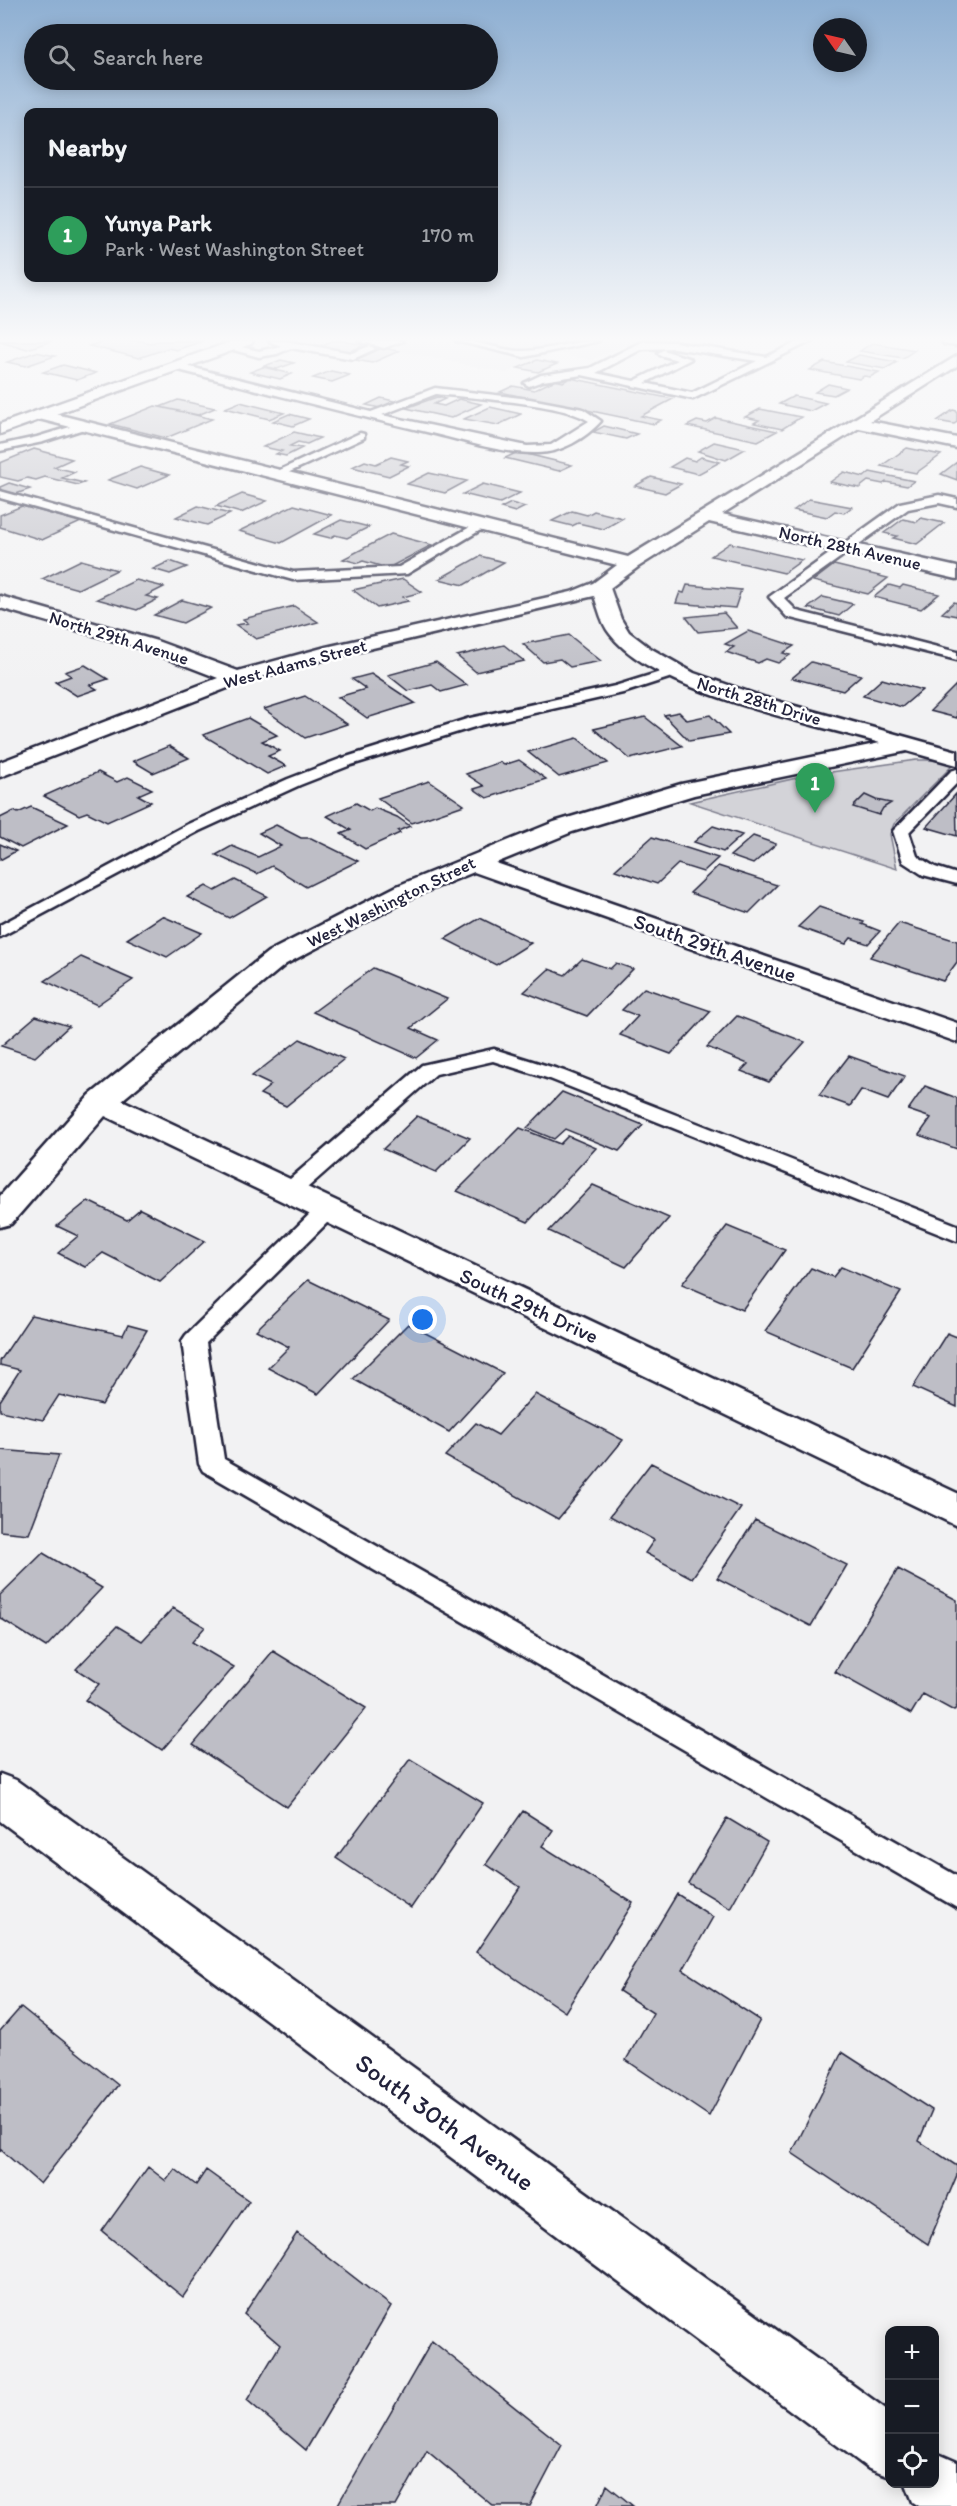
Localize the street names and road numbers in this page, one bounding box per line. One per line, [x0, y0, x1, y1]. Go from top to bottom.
street label: North 28th Avenue [777, 521, 923, 575]
street label: North 29th Avenue [47, 606, 191, 670]
street label: West Adams Street [221, 634, 369, 694]
street label: North 28th Drive [694, 672, 824, 730]
street label: West Washington Street [303, 851, 479, 952]
street label: South 29th Avenue [631, 908, 800, 987]
street label: South 29th Drive [456, 1262, 603, 1349]
street label: South 30th Avenue [349, 2046, 541, 2198]

